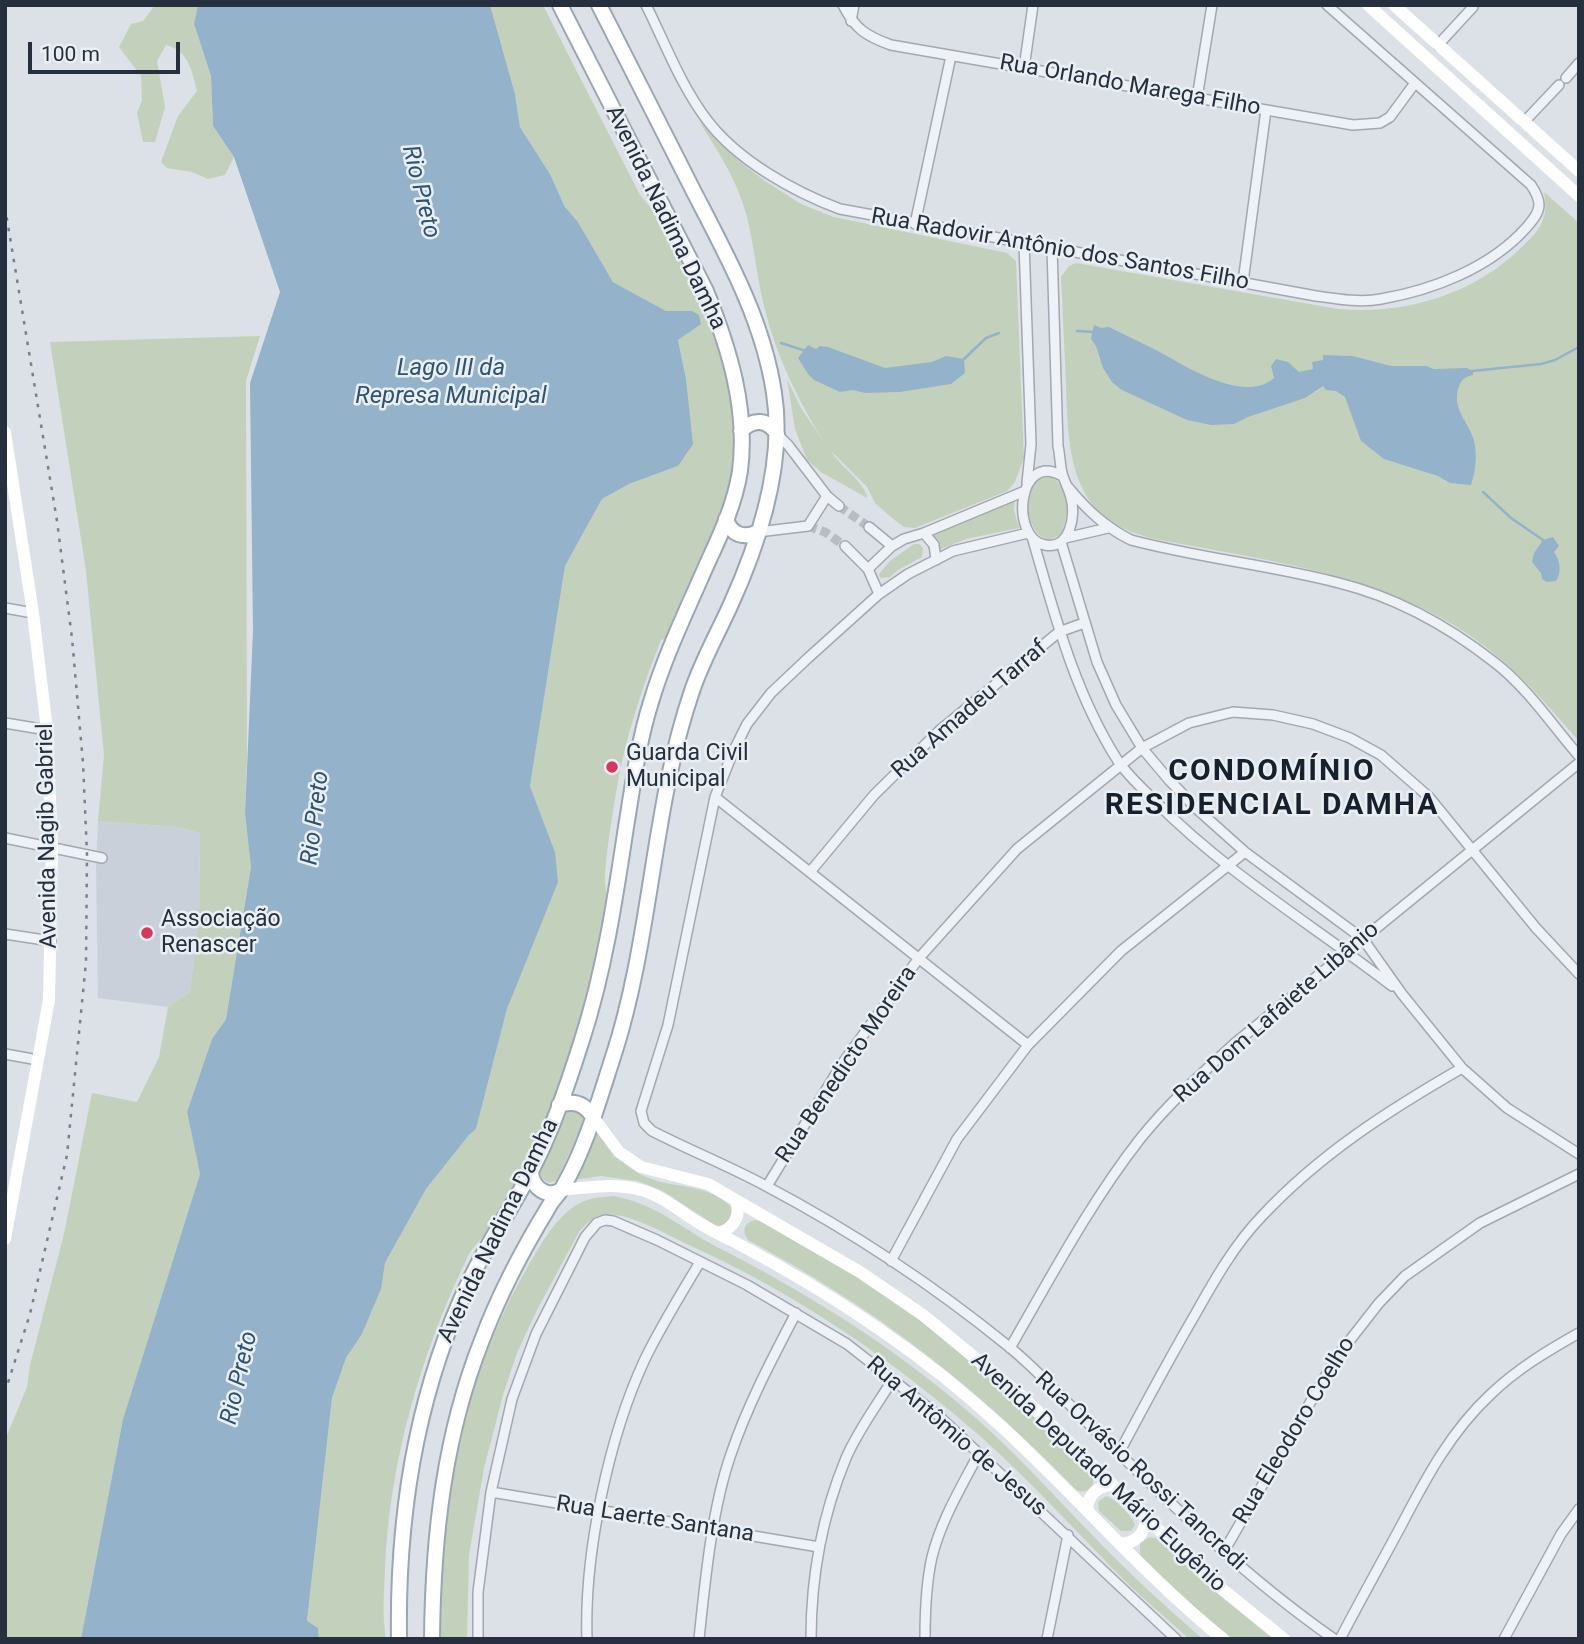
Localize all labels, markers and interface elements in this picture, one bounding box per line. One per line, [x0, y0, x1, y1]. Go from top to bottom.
scale bar [32, 28, 184, 72]
text: 100 m [41, 42, 100, 66]
street label: Rua Orlando Marega Filho [997, 49, 1263, 123]
street label: Avenida Nadima Damha [599, 101, 731, 335]
water label: Rio Preto [395, 143, 445, 241]
street label: Rua Radovir Antônio dos Santos Filho [869, 203, 1251, 297]
water label: Lago III da Represa Municipal [355, 355, 547, 411]
street label: Rua Amadeu Tarraf [887, 635, 1053, 785]
street label: Avenida Nagib Gabriel [32, 723, 64, 949]
place label: Guarda Civil Municipal [626, 740, 749, 794]
district label: CONDOMÍNIO RESIDENCIAL DAMHA [1107, 754, 1437, 824]
marker: Guarda Civil Municipal [604, 759, 620, 775]
water label: Rio Preto [296, 769, 336, 867]
place label: Associação Renascer [161, 906, 281, 960]
street label: Rua Dom Lafaiete Libânio [1169, 916, 1385, 1110]
marker: Associação Renascer [139, 925, 155, 941]
street label: Rua Benedicto Moreira [771, 961, 923, 1169]
street label: Avenida Nadima Damha [433, 1114, 565, 1348]
water label: Rio Preto [215, 1329, 265, 1427]
street label: Rua Eleodoro Coelho [1228, 1333, 1362, 1529]
street label: Avenida Deputado Mário Eugênio [965, 1347, 1231, 1599]
street label: Rua Antômio de Jesus [860, 1351, 1052, 1523]
street label: Rua Orvásio Rossi Tancredi [1029, 1367, 1251, 1577]
street label: Rua Laerte Santana [554, 1491, 756, 1549]

